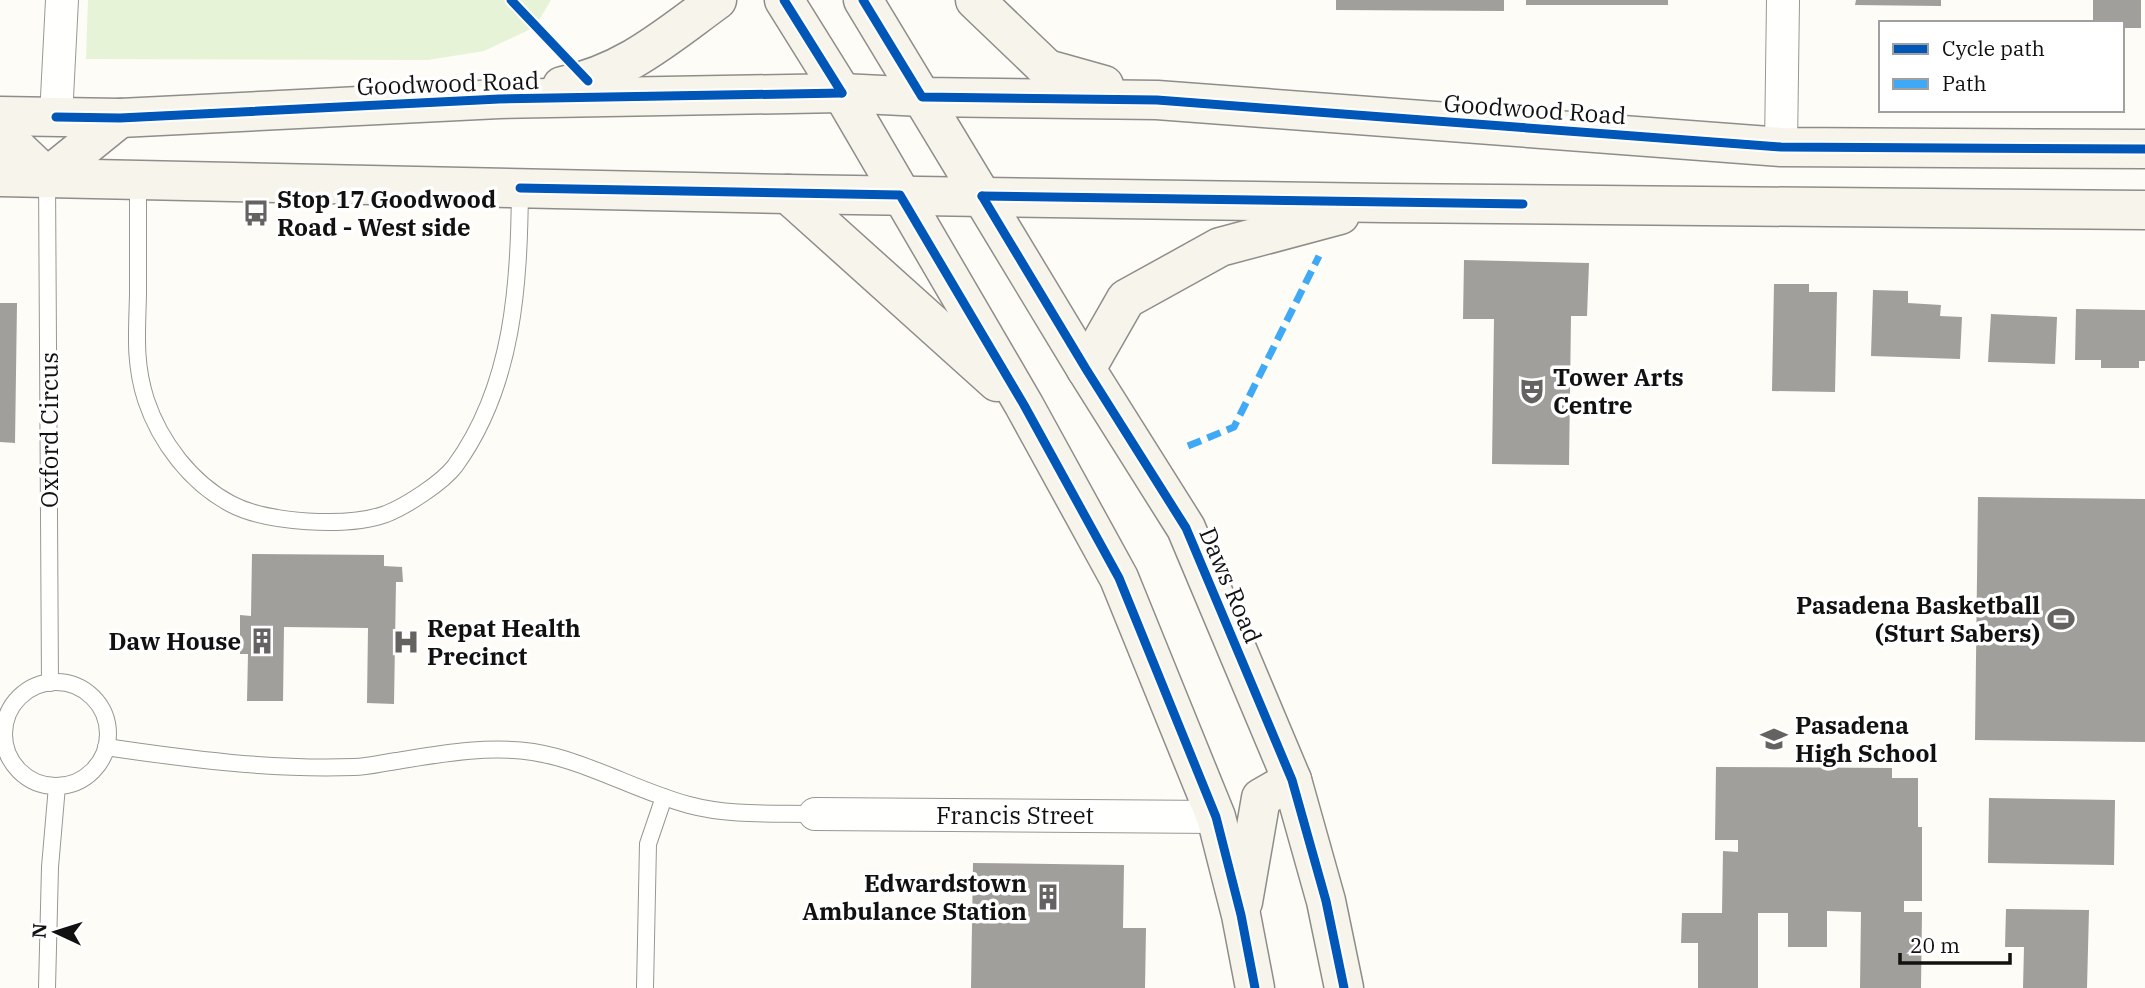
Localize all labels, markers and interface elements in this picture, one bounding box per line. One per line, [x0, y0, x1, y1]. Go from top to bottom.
legend [1879, 21, 2124, 112]
text: Cycle path [1942, 34, 2045, 62]
street label: Goodwood Road [356, 64, 540, 102]
text: Path [1942, 69, 1987, 97]
street label: Goodwood Road [1443, 87, 1627, 131]
place label: Stop 17 Goodwood Road - West side [277, 183, 496, 243]
bus stop icon: Stop 17 Goodwood Road - West side [241, 198, 271, 228]
street label: Oxford Circus [33, 352, 65, 508]
place label: Tower Arts Centre [1553, 361, 1684, 421]
theatre icon: Tower Arts Centre [1517, 376, 1547, 406]
street label: Daws Road [1192, 522, 1270, 648]
place label: Pasadena Basketball (Sturt Sabers) [1796, 589, 2040, 649]
sports icon: Pasadena Basketball (Sturt Sabers) [2046, 604, 2076, 634]
place label: Repat Health Precinct [427, 612, 581, 672]
place label: Daw House [108, 625, 241, 657]
building icon: Daw House [247, 626, 277, 656]
hospital icon: Repat Health Precinct [391, 627, 421, 657]
place label: Pasadena High School [1795, 709, 1937, 769]
school or university icon: Pasadena High School [1759, 724, 1789, 754]
street label: Francis Street [936, 799, 1094, 831]
place label: Edwardstown Ambulance Station [802, 867, 1027, 927]
building icon: Edwardstown Ambulance Station [1033, 882, 1063, 912]
north arrow [21, 897, 91, 967]
text: N [27, 922, 52, 939]
scale bar [1900, 922, 2010, 966]
text: 20 m [1910, 931, 1960, 959]

